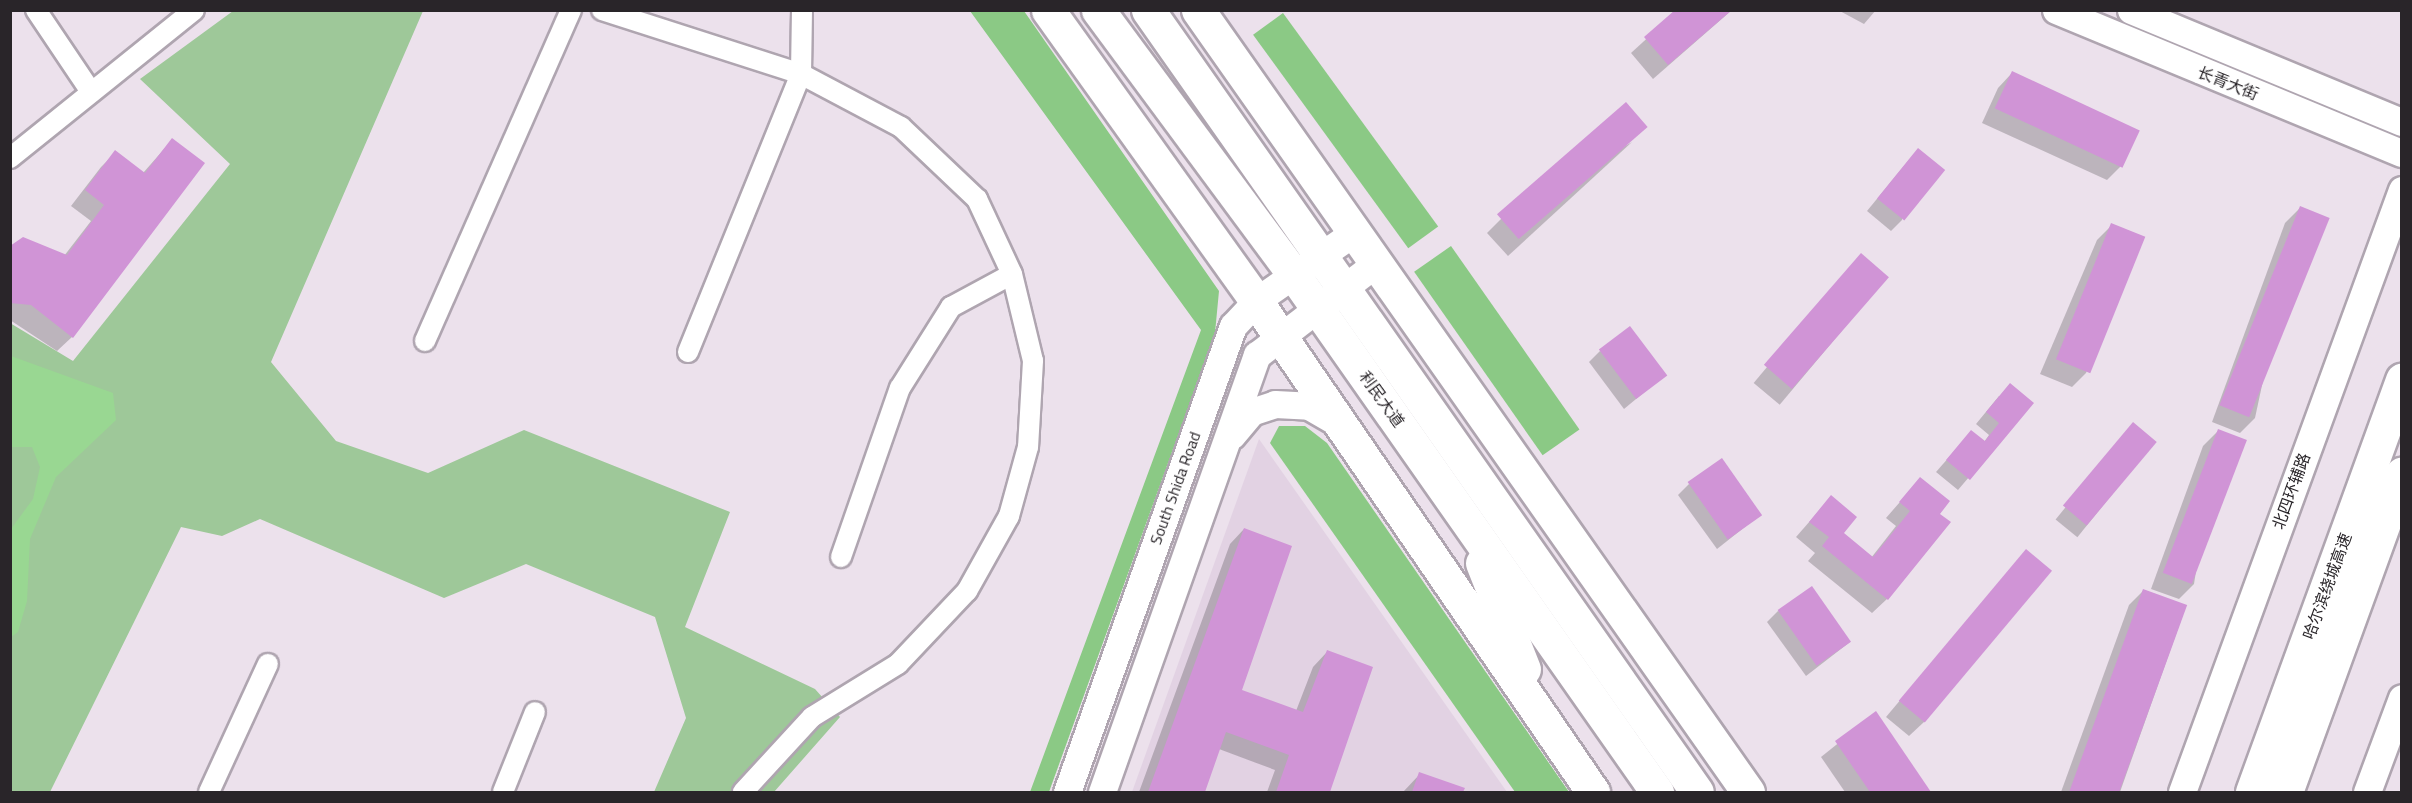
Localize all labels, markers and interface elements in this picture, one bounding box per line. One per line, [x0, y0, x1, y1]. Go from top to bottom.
street label: 长青大街 [2195, 62, 2261, 104]
street label: 利民大道 [1355, 367, 1409, 431]
street label: South Shida Road [1146, 429, 1204, 547]
street label: 北四环辅路 [2268, 450, 2314, 532]
street label: 哈尔滨绕城高速 [2299, 530, 2355, 642]

